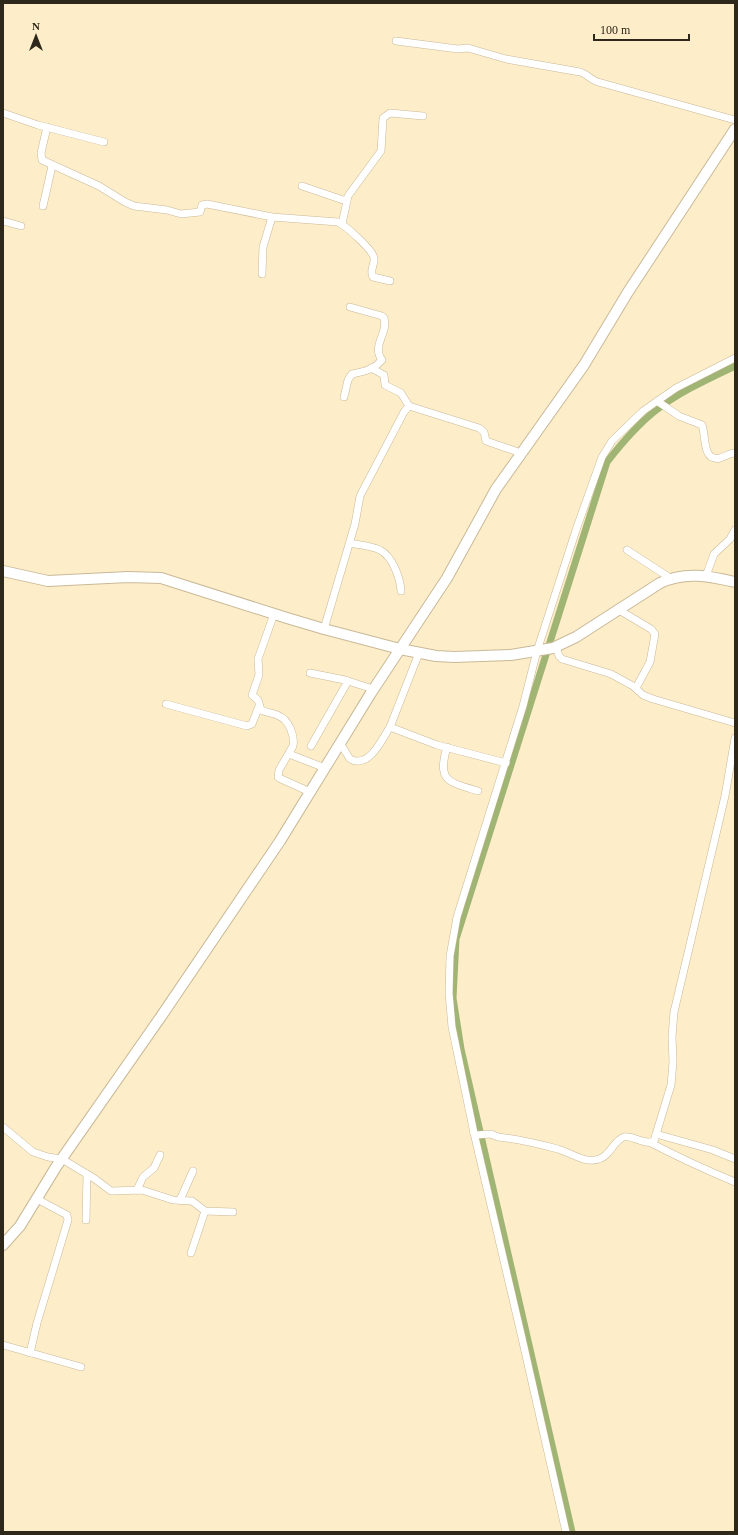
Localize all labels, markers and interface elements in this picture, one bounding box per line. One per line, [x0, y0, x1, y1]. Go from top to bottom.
north arrow [16, 16, 56, 56]
scale bar [594, 16, 689, 42]
text: N [32, 20, 40, 32]
text: 100 m [600, 23, 631, 37]

